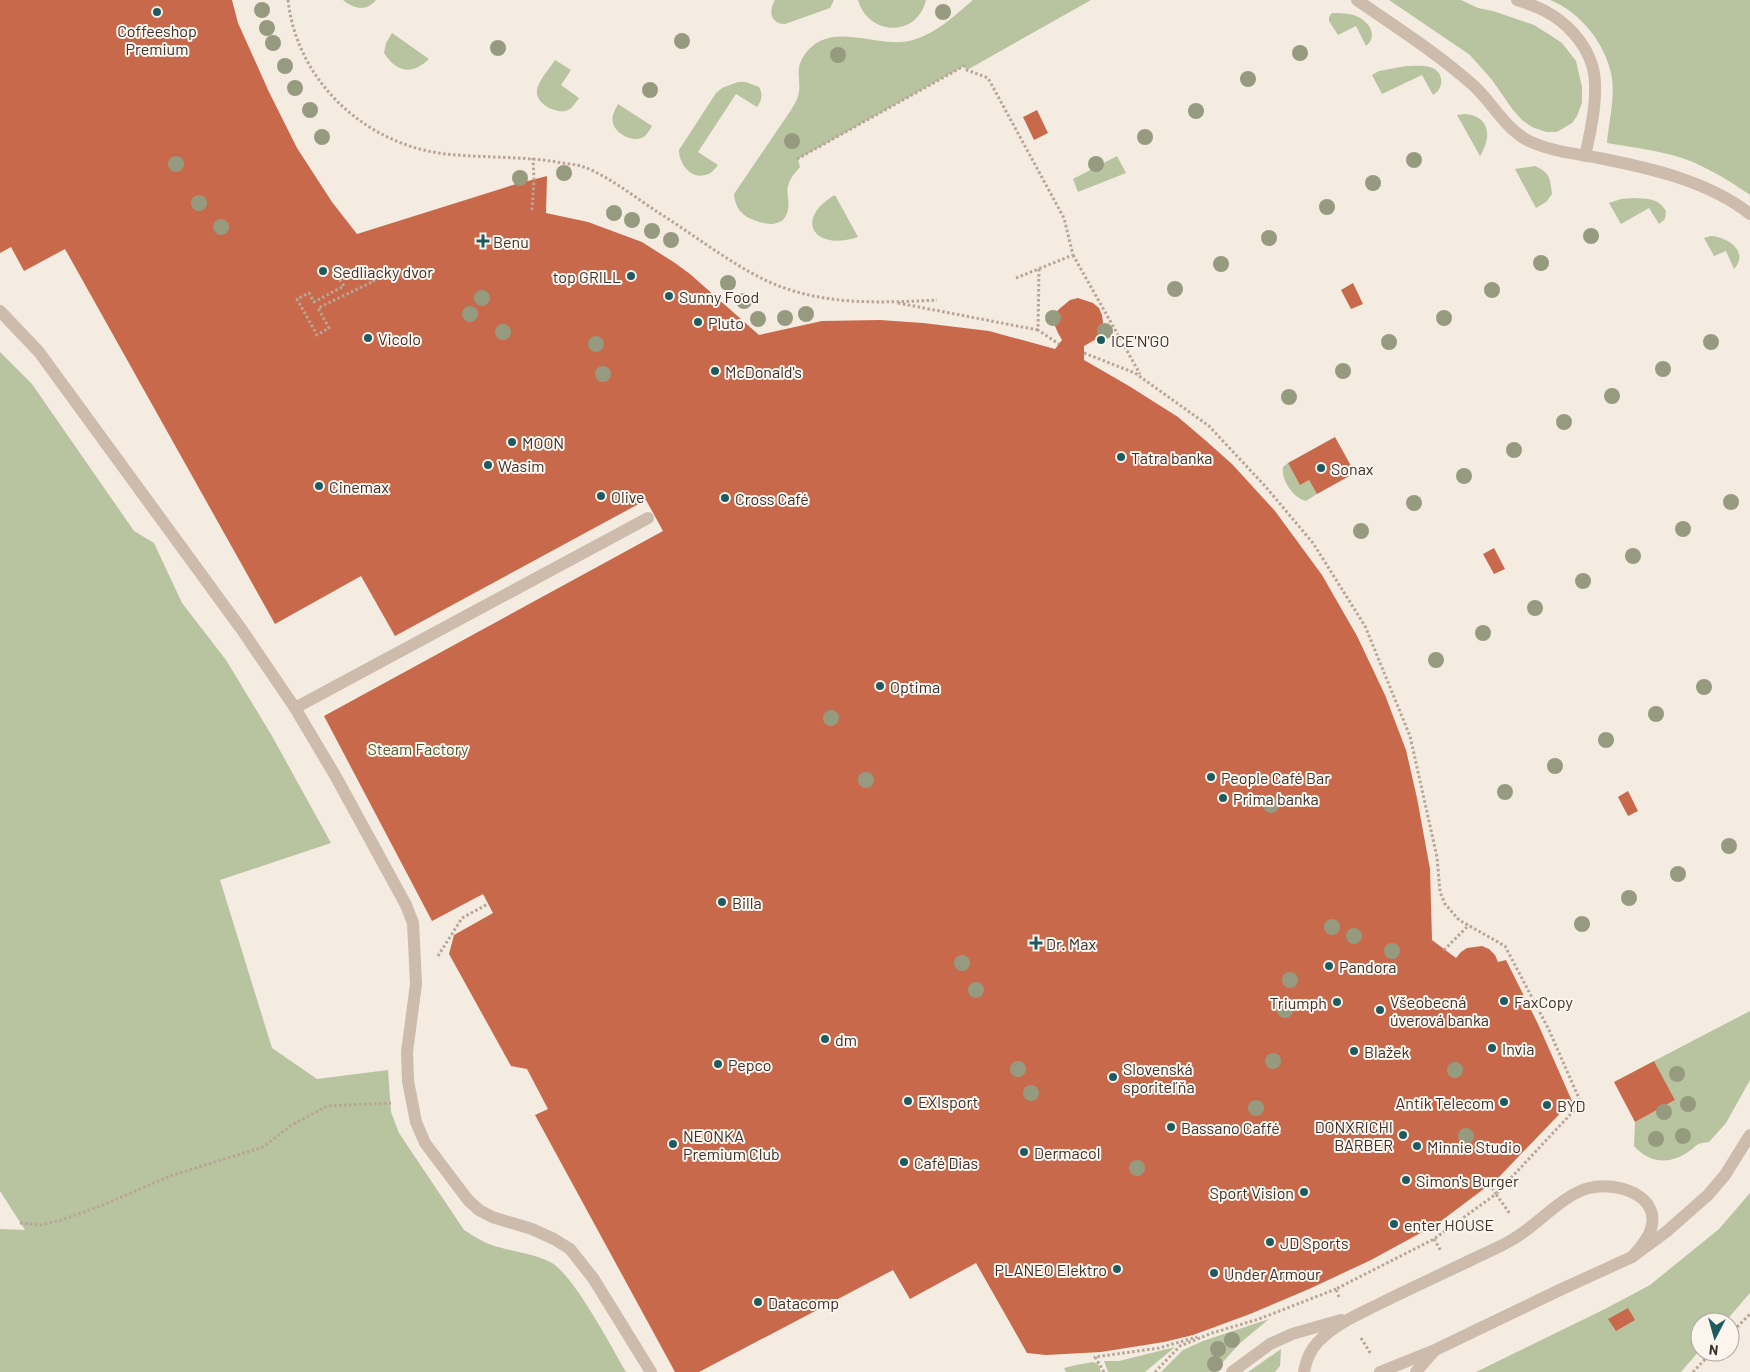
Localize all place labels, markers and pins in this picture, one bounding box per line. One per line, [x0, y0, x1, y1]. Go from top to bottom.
marker: Coffeeshop Premium [151, 6, 163, 18]
place label: Coffeeshop Premium [117, 21, 197, 58]
place label: Benu [493, 232, 529, 251]
marker: Benu [477, 235, 489, 247]
place label: Sedliacky dvor [333, 262, 433, 281]
marker: Sedliacky dvor [317, 265, 329, 277]
place label: top GRILL [553, 267, 621, 286]
marker: top GRILL [625, 270, 637, 282]
place label: Sunny Food [679, 287, 759, 306]
marker: Sunny Food [663, 290, 675, 302]
place label: Pluto [708, 313, 744, 332]
marker: Pluto [692, 316, 704, 328]
place label: Vicolo [378, 329, 421, 348]
place label: ICE'N'GO [1111, 331, 1169, 350]
marker: Vicolo [362, 332, 374, 344]
marker: ICE'N'GO [1095, 334, 1107, 346]
place label: McDonald's [725, 362, 802, 381]
marker: McDonald's [709, 365, 721, 377]
place label: MOON [522, 433, 564, 452]
marker: MOON [506, 436, 518, 448]
place label: Tatra banka [1131, 448, 1213, 467]
marker: Tatra banka [1115, 451, 1127, 463]
place label: Wasim [498, 456, 544, 475]
marker: Wasim [482, 459, 494, 471]
place label: Sonax [1331, 459, 1374, 478]
marker: Sonax [1315, 462, 1327, 474]
place label: Cinemax [329, 477, 389, 496]
marker: Cinemax [313, 480, 325, 492]
place label: Olive [611, 487, 645, 506]
place label: Cross Café [735, 489, 809, 508]
marker: Olive [595, 490, 607, 502]
marker: Cross Café [719, 492, 731, 504]
place label: Optima [890, 677, 940, 696]
marker: Optima [874, 680, 886, 692]
place label: People Café Bar [1221, 768, 1330, 787]
marker: People Café Bar [1205, 771, 1217, 783]
place label: Prima banka [1233, 789, 1319, 808]
marker: Prima banka [1217, 792, 1229, 804]
place label: Billa [732, 893, 762, 912]
marker: Billa [716, 896, 728, 908]
place label: Dr. Max [1046, 934, 1096, 953]
marker: Dr. Max [1030, 937, 1042, 949]
place label: Pandora [1339, 957, 1397, 976]
marker: Pandora [1323, 960, 1335, 972]
place label: Všeobecná úverová banka [1390, 992, 1489, 1029]
place label: FaxCopy [1514, 992, 1573, 1011]
place label: Triumph [1270, 993, 1327, 1012]
marker: FaxCopy [1498, 995, 1510, 1007]
marker: Triumph [1331, 996, 1343, 1008]
marker: Všeobecná úverová banka [1374, 1004, 1386, 1016]
place label: dm [835, 1030, 857, 1049]
marker: dm [819, 1033, 831, 1045]
place label: Invia [1502, 1039, 1534, 1058]
place label: Blažek [1364, 1042, 1410, 1061]
marker: Invia [1486, 1042, 1498, 1054]
marker: Blažek [1348, 1045, 1360, 1057]
place label: Pepco [728, 1055, 771, 1074]
marker: Pepco [712, 1058, 724, 1070]
place label: Slovenská sporiteľňa [1123, 1059, 1195, 1096]
marker: Slovenská sporiteľňa [1107, 1071, 1119, 1083]
place label: EXIsport [918, 1092, 978, 1111]
place label: Antik Telecom [1396, 1093, 1494, 1112]
marker: EXIsport [902, 1095, 914, 1107]
marker: Antik Telecom [1498, 1096, 1510, 1108]
place label: BYD [1557, 1096, 1586, 1115]
marker: BYD [1541, 1099, 1553, 1111]
place label: DONXRICHI BARBER [1315, 1117, 1393, 1154]
place label: Bassano Caffé [1181, 1118, 1280, 1137]
marker: Bassano Caffé [1165, 1121, 1177, 1133]
place label: NEONKA Premium Club [683, 1126, 780, 1163]
marker: DONXRICHI BARBER [1397, 1129, 1409, 1141]
place label: Minnie Studio [1427, 1137, 1521, 1156]
marker: NEONKA Premium Club [667, 1138, 679, 1150]
marker: Minnie Studio [1411, 1140, 1423, 1152]
place label: Dermacol [1034, 1143, 1100, 1162]
marker: Dermacol [1018, 1146, 1030, 1158]
place label: Café Dias [914, 1153, 978, 1172]
marker: Café Dias [898, 1156, 910, 1168]
place label: Simon's Burger [1416, 1171, 1519, 1190]
marker: Simon's Burger [1400, 1174, 1412, 1186]
place label: Sport Vision [1210, 1183, 1294, 1202]
marker: Sport Vision [1298, 1186, 1310, 1198]
place label: enter HOUSE [1404, 1215, 1494, 1234]
marker: enter HOUSE [1388, 1218, 1400, 1230]
place label: JD Sports [1280, 1233, 1349, 1252]
marker: JD Sports [1264, 1236, 1276, 1248]
place label: PLANEO Elektro [994, 1260, 1107, 1279]
marker: PLANEO Elektro [1111, 1263, 1123, 1275]
place label: Under Armour [1224, 1264, 1321, 1283]
marker: Under Armour [1208, 1267, 1220, 1279]
place label: Datacomp [768, 1293, 839, 1312]
marker: Datacomp [752, 1296, 764, 1308]

